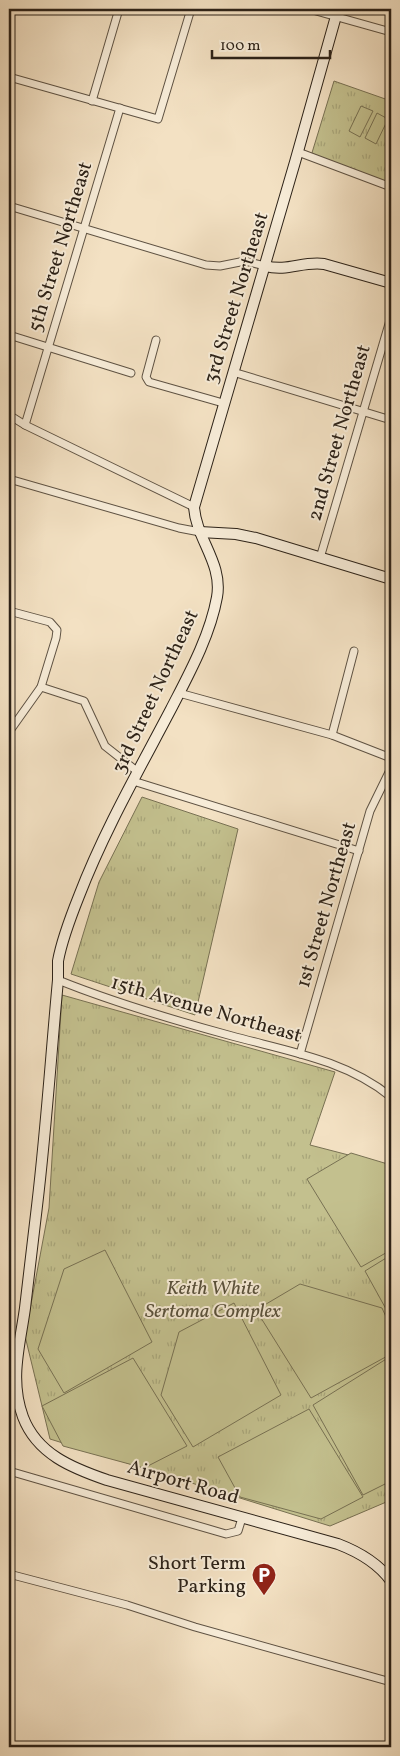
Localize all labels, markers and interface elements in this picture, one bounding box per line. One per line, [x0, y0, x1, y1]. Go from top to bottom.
scale bar [212, 28, 330, 60]
text: 100 m [220, 36, 260, 57]
street label: 5th Street Northeast [22, 158, 100, 336]
street label: 3rd Street Northeast [198, 209, 276, 387]
street label: 2nd Street Northeast [301, 342, 379, 524]
street label: 3rd Street Northeast [106, 605, 206, 779]
street label: 1st Street Northeast [290, 819, 364, 991]
street label: 15th Avenue Northeast [107, 969, 305, 1051]
park label: Keith White Sertoma Complex [145, 1275, 281, 1326]
street label: Airport Road [124, 1454, 242, 1512]
place label: Short Term Parking [148, 1550, 246, 1601]
parking icon: Short Term Parking [251, 1562, 277, 1596]

